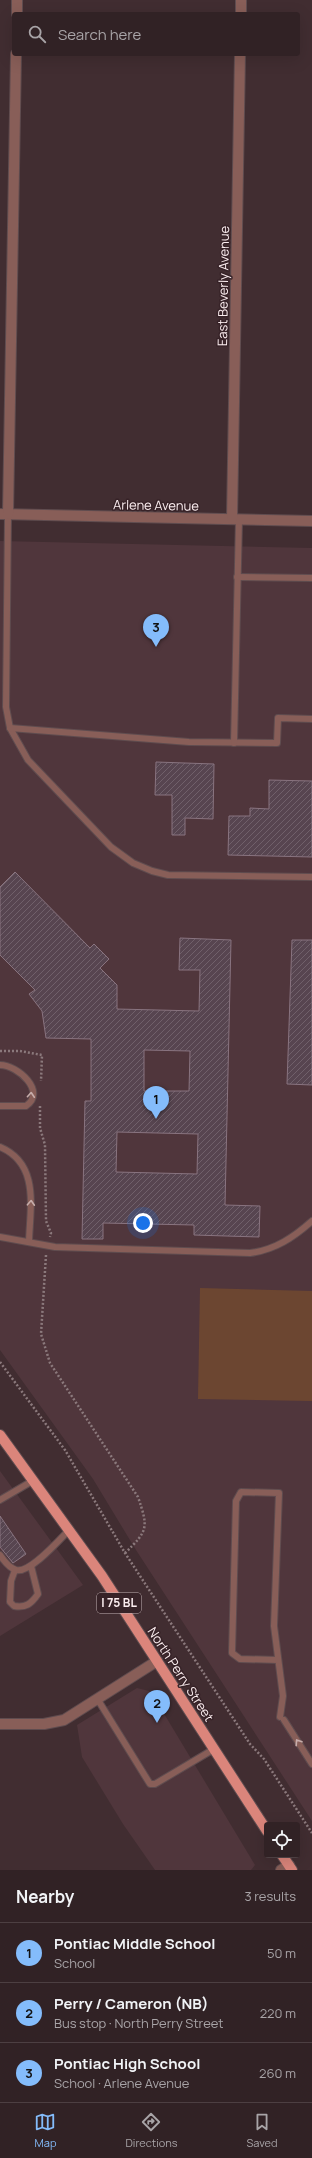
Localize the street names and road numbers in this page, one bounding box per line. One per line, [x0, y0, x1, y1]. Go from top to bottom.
street label: East Beverly Avenue [213, 225, 233, 346]
street label: Arlene Avenue [113, 495, 199, 515]
road number: I 75 BL [97, 1593, 141, 1613]
street label: North Perry Street [144, 1623, 218, 1725]

